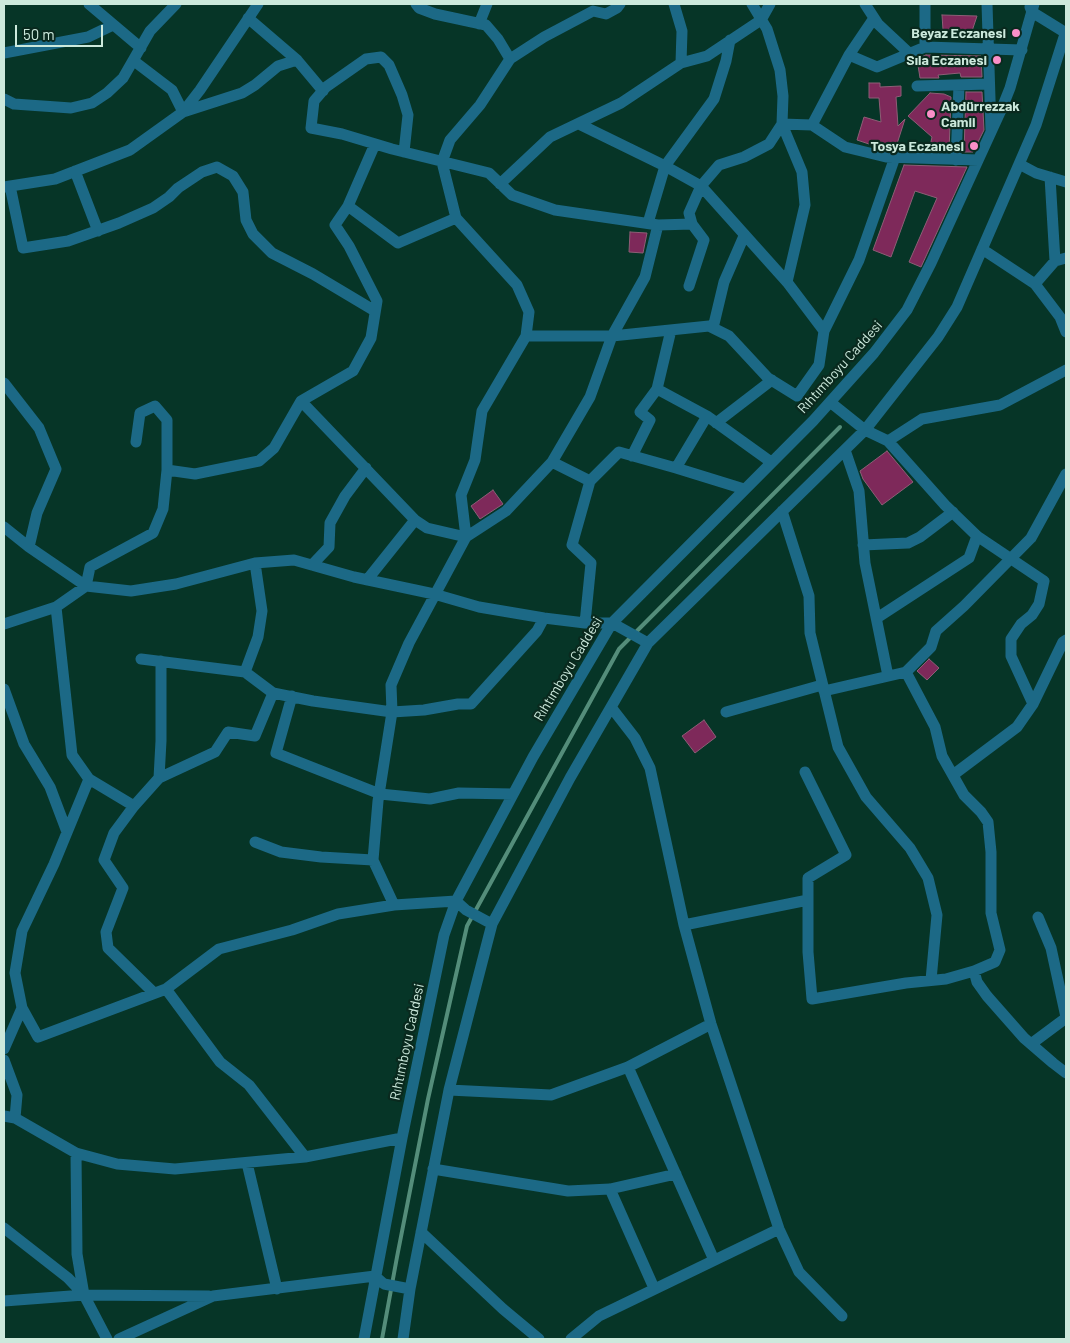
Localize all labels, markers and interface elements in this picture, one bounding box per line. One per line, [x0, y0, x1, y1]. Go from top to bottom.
scale bar [18, 15, 105, 47]
text: 50 m [23, 25, 55, 43]
place label: Beyaz Eczanesi [911, 25, 1006, 41]
marker: Beyaz Eczanesi [1010, 27, 1022, 39]
place label: Sıla Eczanesi [906, 52, 987, 68]
marker: Sıla Eczanesi [991, 54, 1003, 66]
place label: Abdürrezzak Camii [941, 98, 1020, 130]
marker: Abdürrezzak Camii [925, 108, 937, 120]
place label: Tosya Eczanesi [870, 138, 964, 154]
marker: Tosya Eczanesi [968, 140, 980, 152]
street label: Rıhtımboyu Caddesi [794, 317, 886, 417]
street label: Rıhtımboyu Caddesi [530, 614, 606, 724]
street label: Rıhtımboyu Caddesi [386, 982, 428, 1102]

